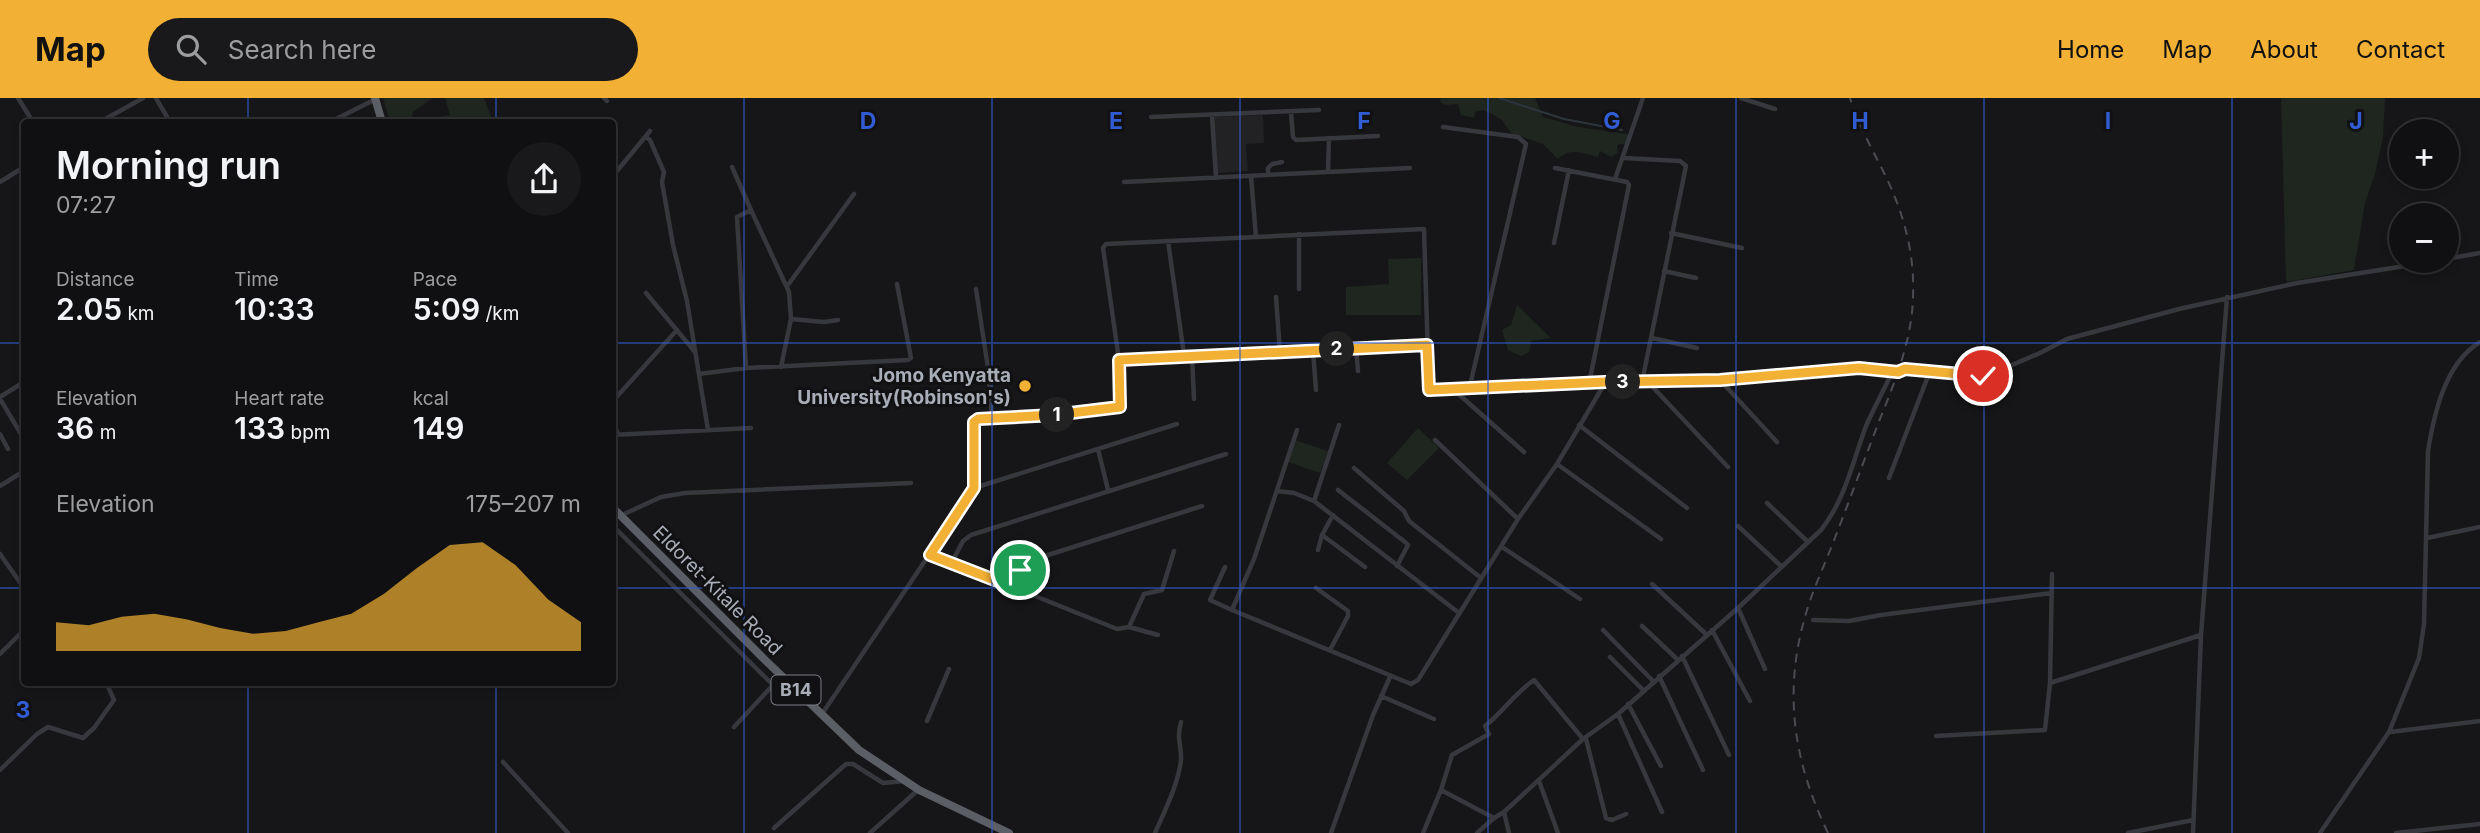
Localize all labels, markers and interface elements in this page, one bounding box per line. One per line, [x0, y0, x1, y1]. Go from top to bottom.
search box [148, 18, 638, 81]
text: Map [35, 29, 106, 69]
icon: search [172, 30, 210, 68]
text: Search here [228, 34, 376, 65]
text: Home [2057, 35, 2124, 64]
text: Map [2162, 35, 2212, 64]
text: About [2250, 35, 2318, 64]
text: Contact [2356, 35, 2445, 64]
text: D [860, 107, 876, 135]
text: E [1109, 107, 1123, 135]
text: F [1357, 107, 1371, 135]
text: G [1603, 107, 1621, 135]
text: H [1851, 107, 1869, 135]
text: I [2105, 107, 2111, 135]
text: J [2349, 107, 2363, 135]
map controls [2389, 119, 2459, 273]
button: + [2389, 119, 2459, 189]
text: Morning run [56, 142, 281, 188]
button: share [507, 142, 581, 216]
text: 07:27 [56, 191, 116, 219]
button: − [2389, 203, 2459, 273]
text: Distance [56, 268, 134, 291]
text: Time [234, 268, 279, 291]
text: Pace [413, 268, 457, 291]
text: 2.05 [56, 291, 122, 327]
text: 10:33 [234, 291, 315, 327]
text: 5:09 [413, 291, 480, 327]
text: km [122, 302, 155, 325]
text: /km [480, 302, 519, 325]
pin: 2 [1320, 331, 1354, 366]
text: 2 [1331, 337, 1342, 360]
pin [1953, 346, 2013, 406]
icon: check [1964, 357, 2002, 395]
place label: Jomo Kenyatta University(Robinson's) [797, 364, 1011, 409]
pin: 3 [1606, 364, 1640, 400]
text: 3 [1616, 370, 1629, 393]
marker: Jomo Kenyatta University(Robinson's) [1017, 378, 1033, 394]
text: Elevation [56, 387, 137, 410]
text: Heart rate [234, 387, 324, 410]
text: kcal [413, 387, 449, 410]
pin: 1 [1040, 398, 1074, 432]
text: 1 [1052, 403, 1061, 426]
text: 36 [56, 410, 94, 446]
text: 133 [234, 410, 285, 446]
text: 149 [413, 410, 465, 446]
text: m [94, 421, 116, 444]
text: bpm [285, 421, 330, 444]
text: Elevation [56, 490, 155, 518]
text: 175–207 m [466, 490, 581, 518]
street label: Eldoret-Kitale Road [648, 521, 787, 660]
pin [990, 540, 1050, 600]
icon: arrive [1001, 551, 1039, 589]
road number: B14 [772, 676, 820, 704]
text: 3 [16, 696, 30, 724]

